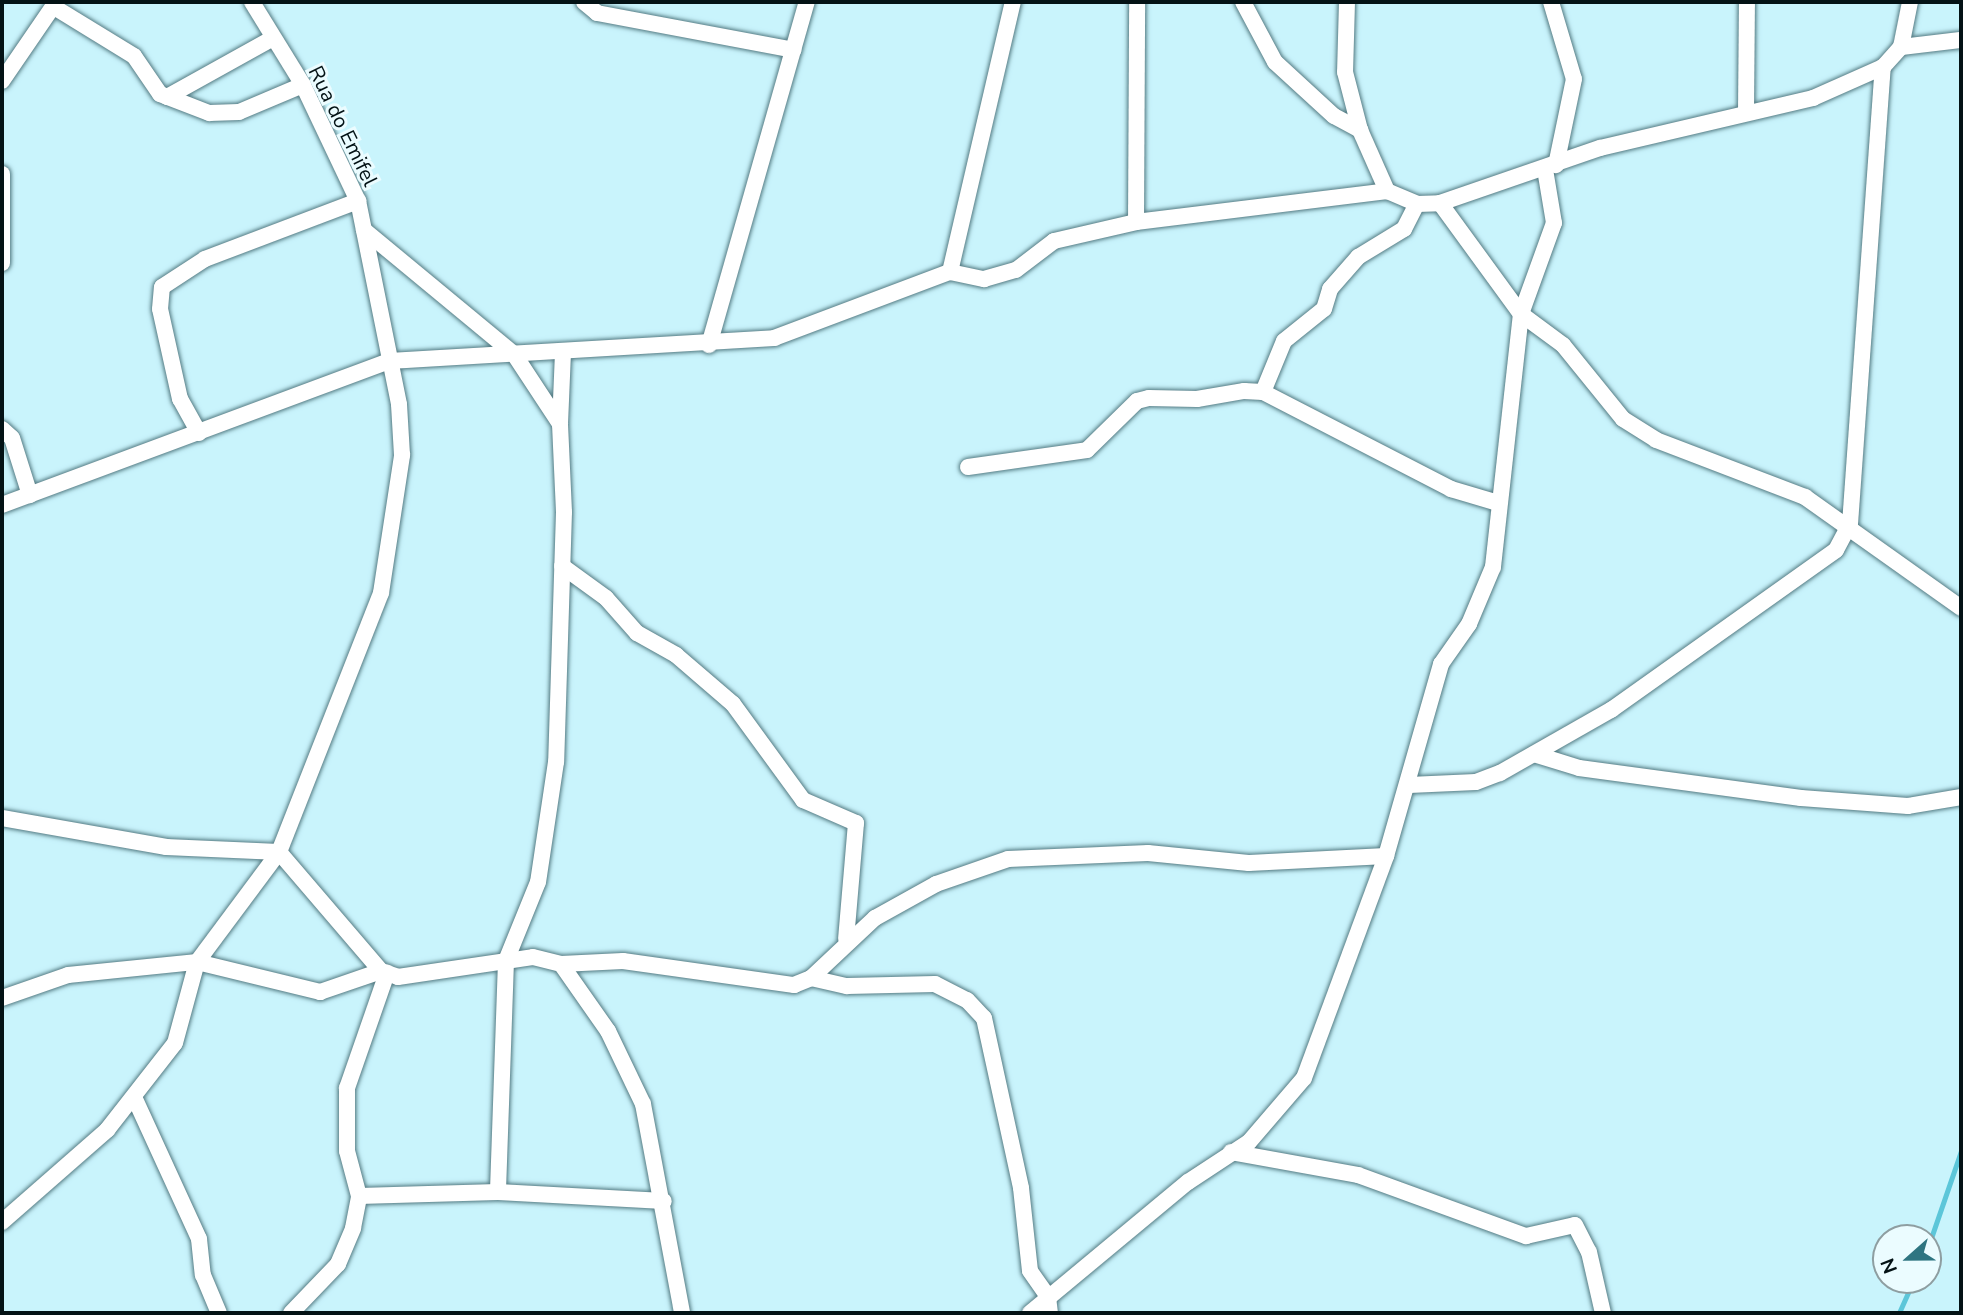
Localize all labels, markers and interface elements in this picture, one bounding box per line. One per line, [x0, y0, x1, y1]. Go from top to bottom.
street label: Rua do Emifel [303, 62, 383, 190]
north arrow [1872, 1224, 1942, 1294]
text: N [1875, 1255, 1904, 1277]

